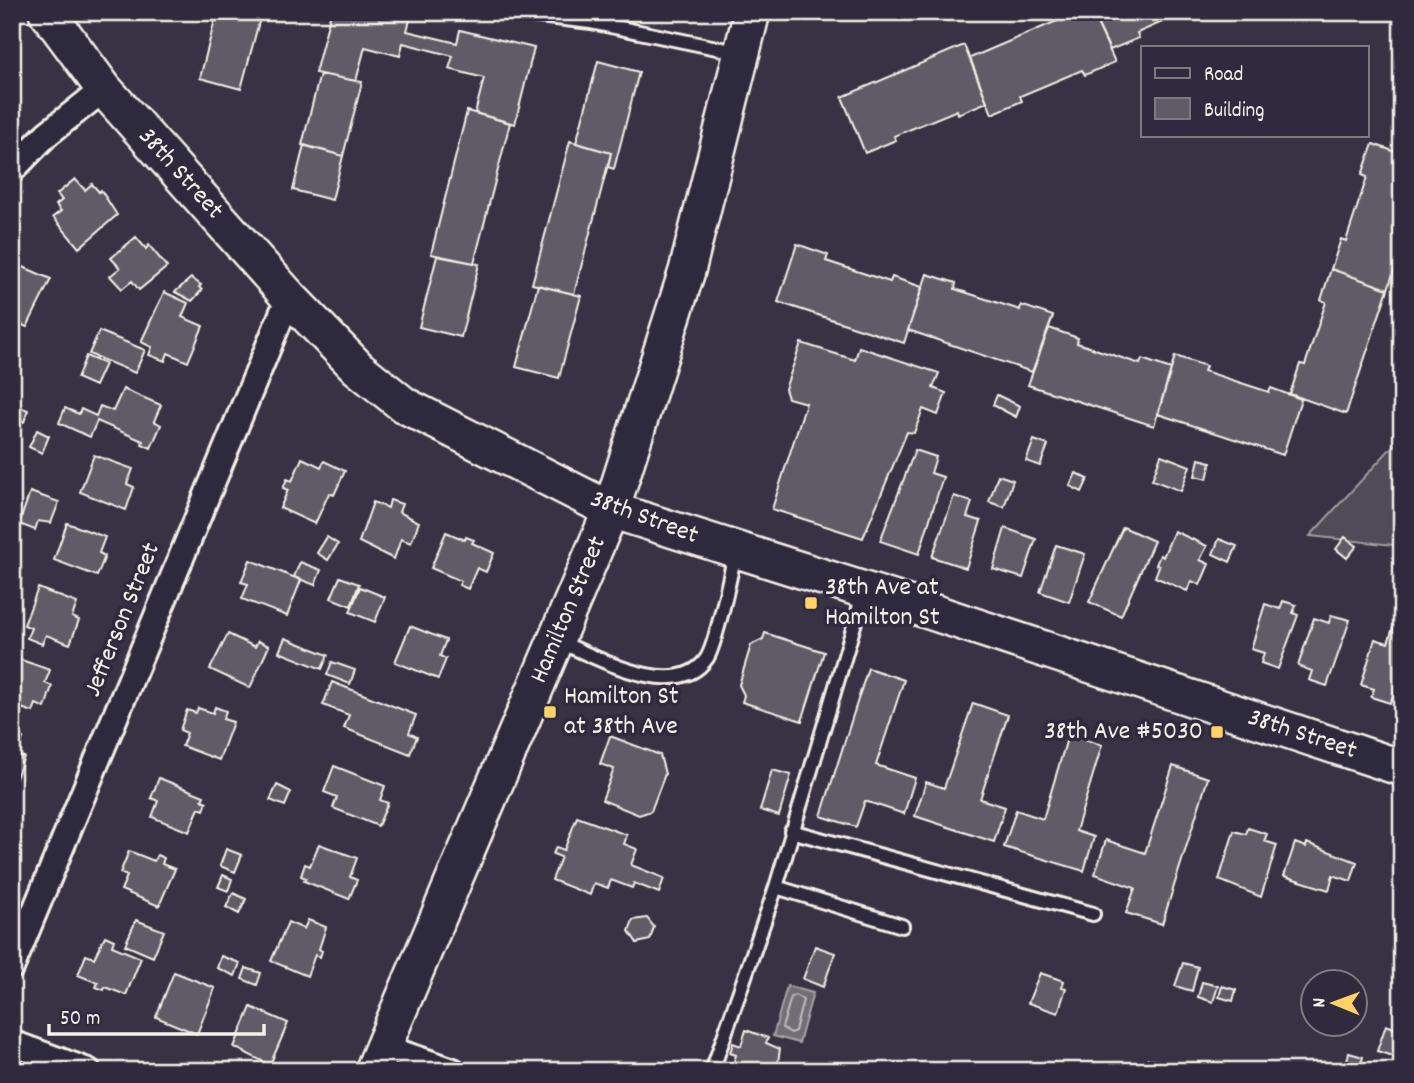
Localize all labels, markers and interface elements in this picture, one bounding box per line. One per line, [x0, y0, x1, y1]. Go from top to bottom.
legend [1141, 46, 1368, 136]
text: Road [1204, 61, 1243, 91]
text: Building [1204, 97, 1264, 127]
street label: 38th Street [129, 120, 232, 229]
street label: 38th Street [585, 481, 704, 555]
street label: Hamilton Street [521, 530, 617, 689]
street label: Jefferson Street [75, 537, 171, 703]
place label: 38th Ave at Hamilton St [825, 570, 940, 637]
marker: 38th Ave at Hamilton St [803, 595, 819, 611]
place label: Hamilton St at 38th Ave [564, 679, 679, 746]
street label: 38th Street [1243, 700, 1362, 770]
marker: Hamilton St at 38th Ave [542, 704, 558, 720]
place label: 38th Ave #5030 [1044, 714, 1203, 751]
marker: 38th Ave #5030 [1209, 724, 1225, 740]
north arrow [1298, 968, 1368, 1038]
scale bar [49, 992, 264, 1036]
text: N [1307, 998, 1334, 1008]
text: 50 m [60, 1005, 100, 1035]

